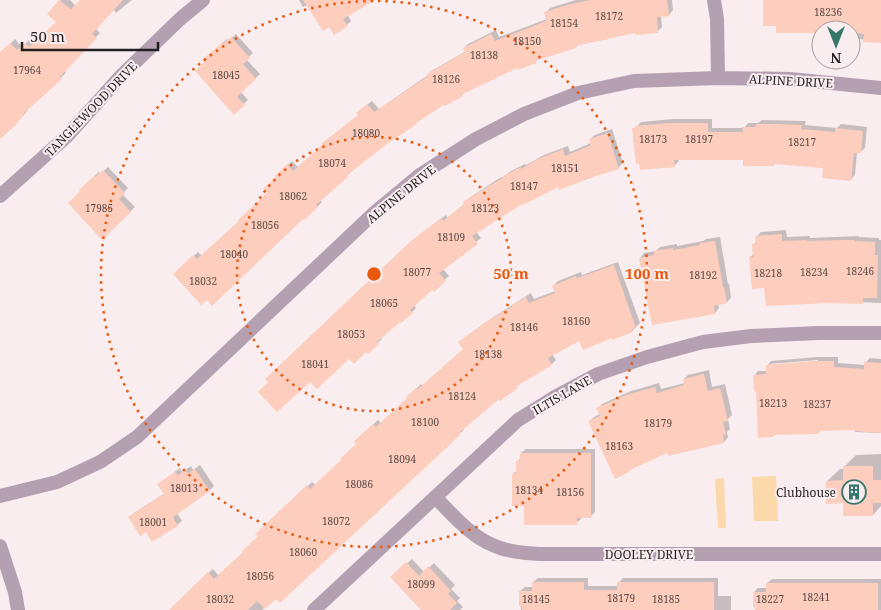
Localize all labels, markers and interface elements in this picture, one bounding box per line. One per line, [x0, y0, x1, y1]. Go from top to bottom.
house number: 18236 [814, 5, 842, 19]
house number: 18172 [595, 9, 623, 23]
house number: 18154 [550, 16, 578, 30]
scale bar [22, 20, 159, 52]
north arrow [811, 20, 861, 70]
text: 50 m [30, 26, 65, 46]
house number: 18150 [513, 34, 541, 48]
house number: 18138 [470, 48, 498, 62]
text: N [830, 49, 842, 68]
street label: TANGLEWOOD DRIVE [41, 58, 141, 160]
house number: 17964 [13, 63, 41, 77]
house number: 18045 [212, 68, 240, 82]
street label: ALPINE DRIVE [749, 70, 833, 92]
house number: 18126 [432, 72, 460, 86]
house number: 18080 [352, 126, 380, 140]
house number: 18173 [639, 132, 667, 146]
house number: 18197 [685, 132, 713, 146]
house number: 18217 [788, 135, 816, 149]
house number: 18074 [318, 156, 346, 170]
street label: ALPINE DRIVE [363, 161, 439, 227]
house number: 18151 [551, 161, 579, 175]
house number: 18147 [510, 179, 538, 193]
house number: 18062 [279, 189, 307, 203]
house number: 17985 [85, 201, 113, 215]
house number: 18123 [471, 201, 499, 215]
house number: 18056 [251, 218, 279, 232]
house number: 18109 [437, 230, 465, 244]
house number: 18040 [220, 247, 248, 261]
text: 50 m [493, 263, 529, 283]
text: 100 m [625, 263, 669, 283]
house number: 18246 [846, 264, 874, 278]
centre of rings [365, 265, 383, 283]
house number: 18077 [403, 265, 431, 279]
house number: 18234 [800, 265, 828, 279]
house number: 18218 [754, 266, 782, 280]
house number: 18192 [689, 268, 717, 282]
house number: 18032 [189, 274, 217, 288]
house number: 18065 [370, 296, 398, 310]
house number: 18160 [562, 314, 590, 328]
house number: 18146 [510, 320, 538, 334]
house number: 18053 [337, 327, 365, 341]
house number: 18138 [474, 347, 502, 361]
house number: 18041 [301, 357, 329, 371]
street label: ILTIS LANE [530, 371, 594, 419]
house number: 18124 [448, 389, 476, 403]
house number: 18213 [759, 396, 787, 410]
house number: 18237 [803, 397, 831, 411]
house number: 18100 [411, 415, 439, 429]
house number: 18179 [644, 416, 672, 430]
house number: 18163 [605, 439, 633, 453]
house number: 18094 [388, 452, 416, 466]
house number: 18086 [345, 477, 373, 491]
building icon: Clubhouse [841, 479, 867, 505]
house number: 18013 [170, 481, 198, 495]
house number: 18134 [515, 483, 543, 497]
place label: Clubhouse [776, 484, 836, 501]
house number: 18156 [556, 485, 584, 499]
house number: 18072 [322, 514, 350, 528]
house number: 18001 [139, 515, 167, 529]
house number: 18060 [289, 545, 317, 559]
street label: DOOLEY DRIVE [605, 546, 693, 563]
house number: 18056 [246, 569, 274, 583]
house number: 18099 [407, 577, 435, 591]
house number: 18241 [802, 590, 830, 604]
house number: 18179 [607, 591, 635, 605]
house number: 18032 [206, 592, 234, 606]
house number: 18145 [522, 592, 550, 606]
house number: 18185 [652, 592, 680, 606]
house number: 18227 [756, 592, 784, 606]

